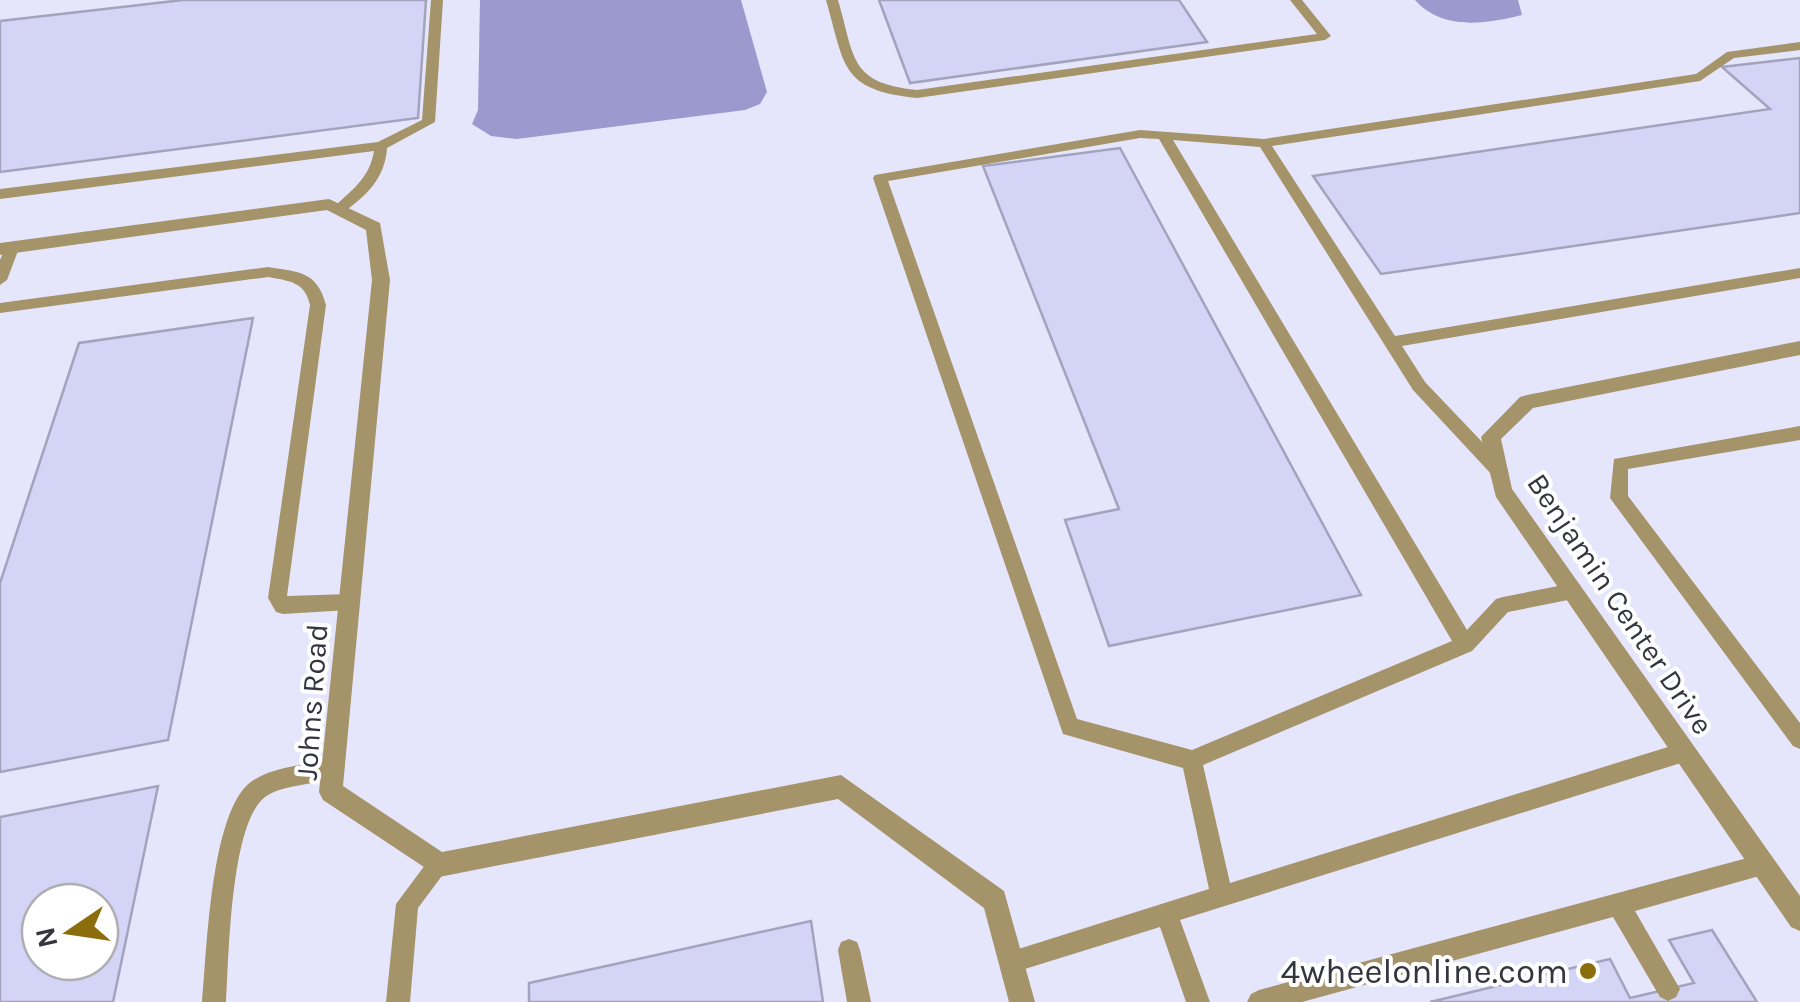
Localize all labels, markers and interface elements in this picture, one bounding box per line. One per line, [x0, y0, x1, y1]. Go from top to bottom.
street label: Benjamin Center Drive [1519, 467, 1721, 741]
street label: Johns Road [289, 623, 335, 781]
north arrow [20, 882, 120, 982]
text: N [28, 924, 64, 951]
place label: 4wheelonline.com [1280, 951, 1568, 992]
marker: 4wheelonline.com [1577, 960, 1599, 982]

